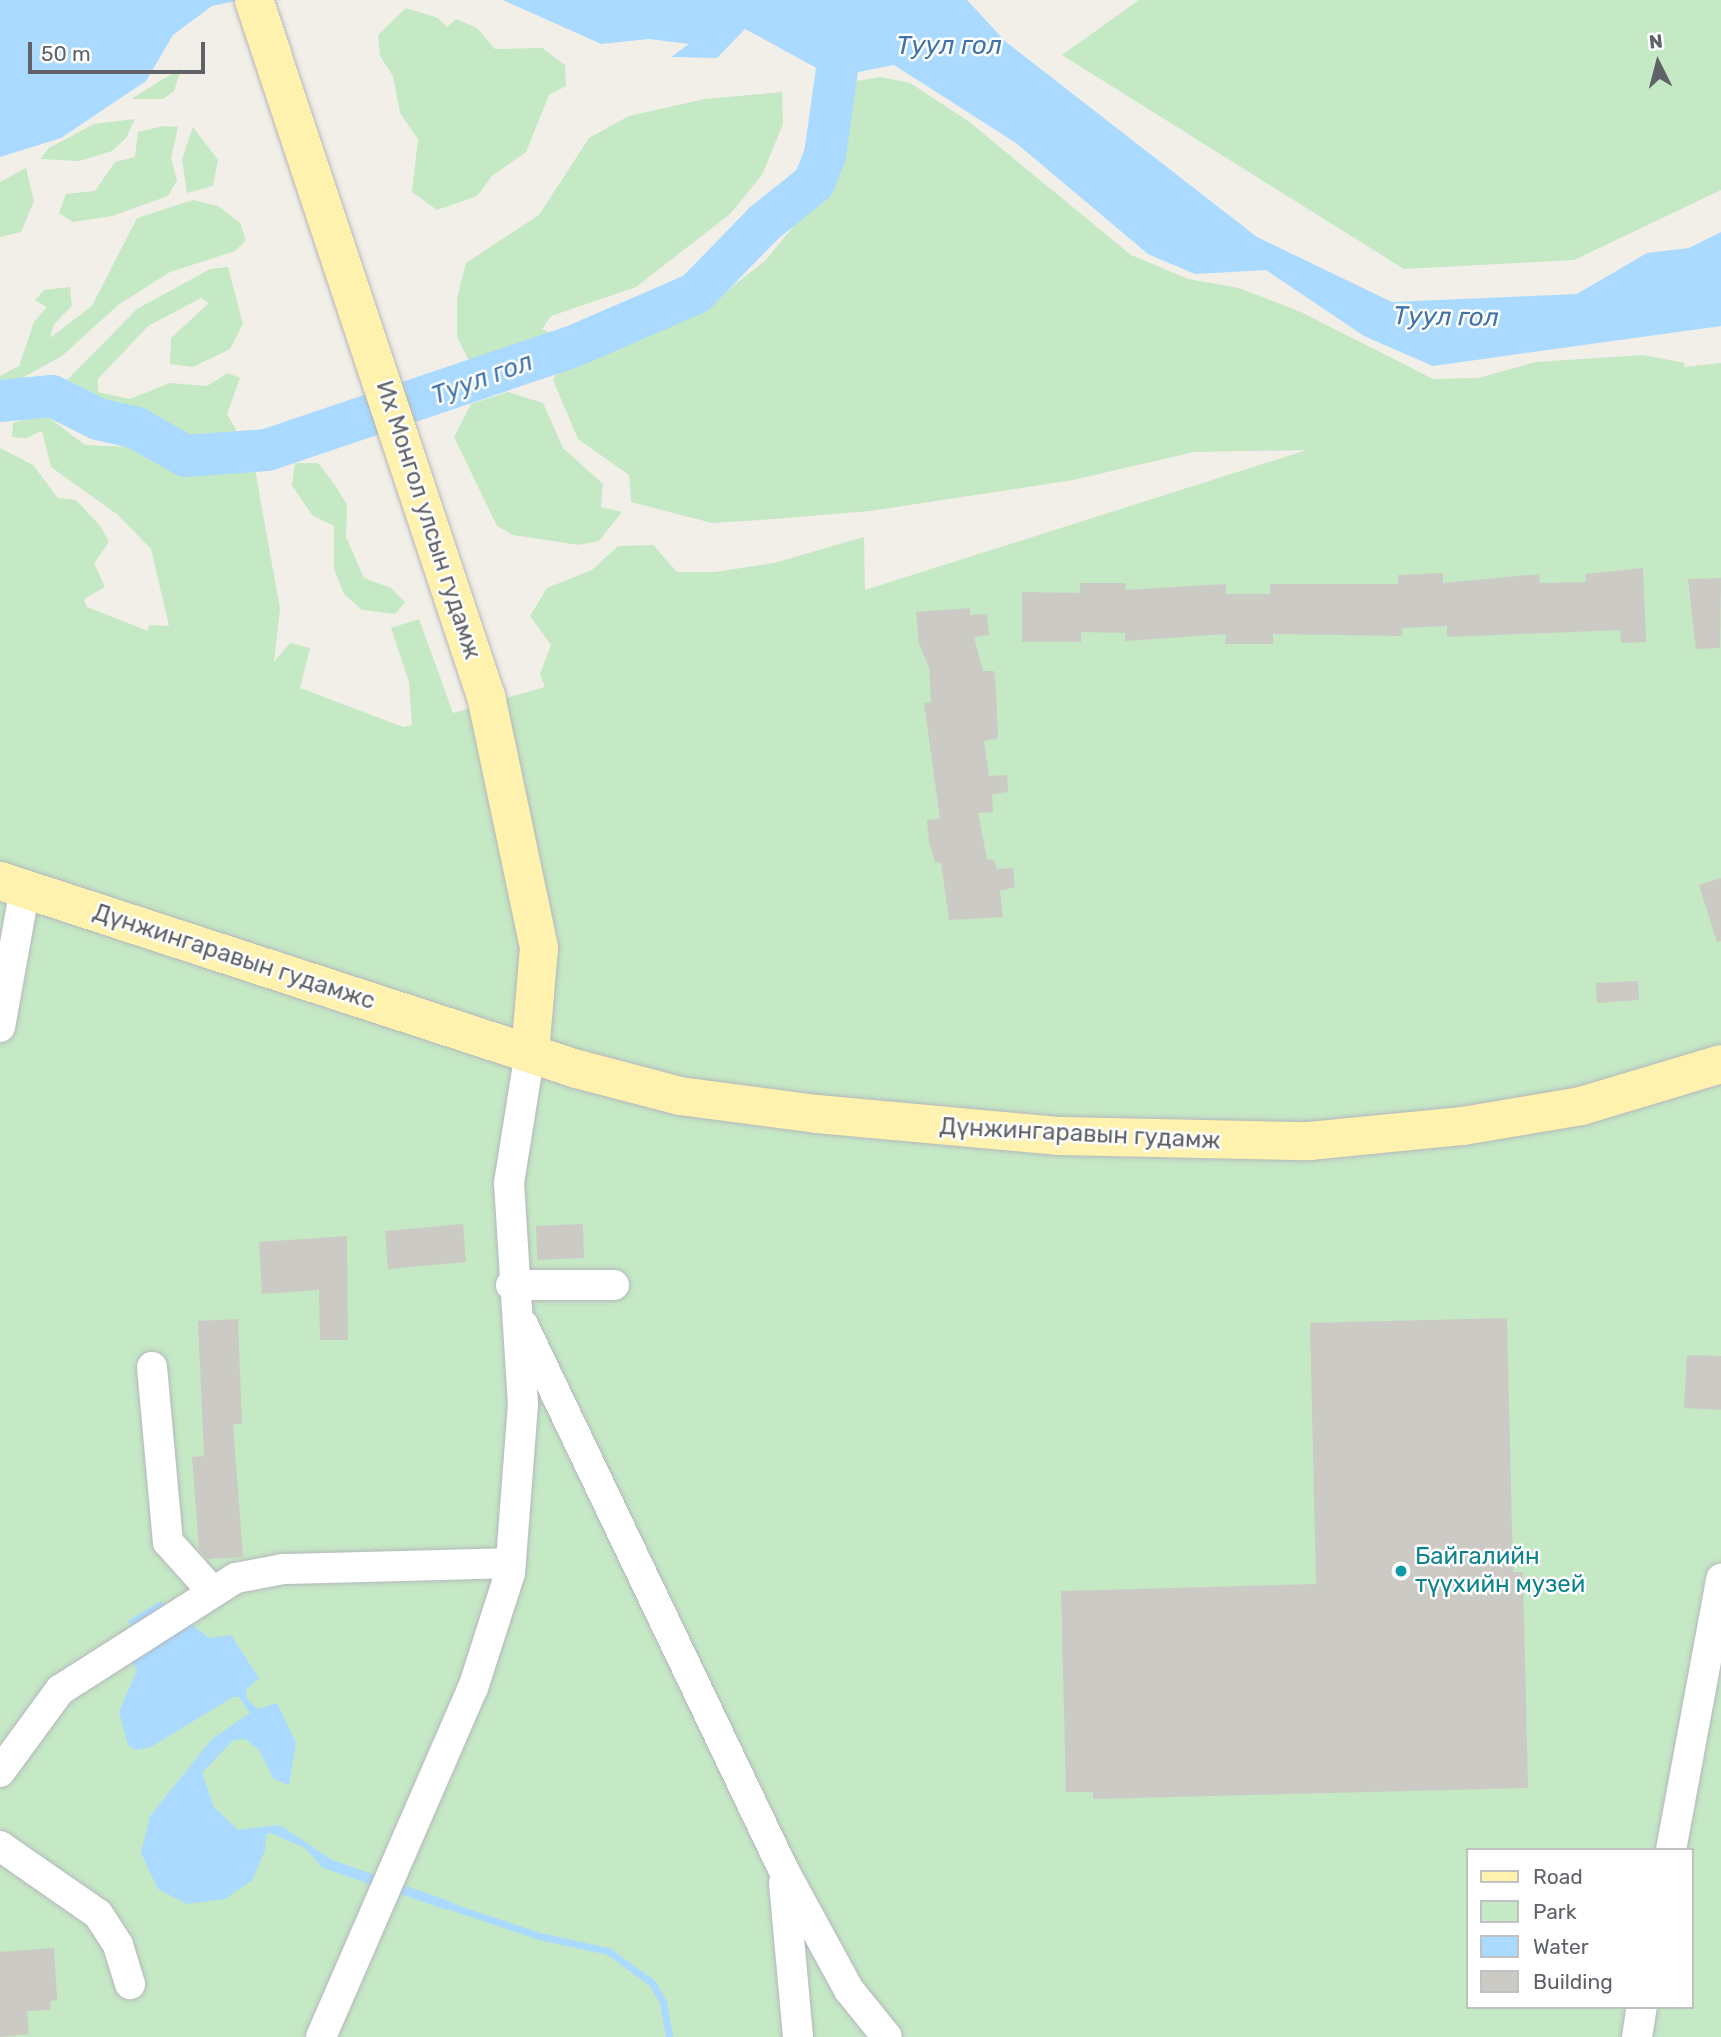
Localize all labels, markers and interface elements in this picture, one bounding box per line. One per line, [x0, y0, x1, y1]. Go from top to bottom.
scale bar [32, 28, 208, 72]
north arrow [1623, 28, 1693, 98]
text: N [1648, 29, 1664, 54]
water label: Туул гол [896, 30, 1002, 62]
text: 50 m [41, 41, 91, 66]
water label: Туул гол [1393, 300, 1499, 334]
water label: Туул гол [427, 346, 537, 412]
street label: Их Монгол улсын гудамж [369, 377, 487, 663]
street label: Дүнжингаравын гудамжс [89, 898, 379, 1016]
street label: Дүнжингаравын гудамж [939, 1112, 1221, 1156]
place label: Байгалийн түүхийн музей [1415, 1543, 1585, 1599]
marker: Байгалийн түүхийн музей [1393, 1563, 1409, 1579]
legend [1466, 1848, 1693, 2009]
text: Road [1533, 1864, 1583, 1889]
text: Park [1533, 1899, 1577, 1924]
text: Water [1533, 1934, 1589, 1959]
text: Building [1533, 1969, 1613, 1994]

